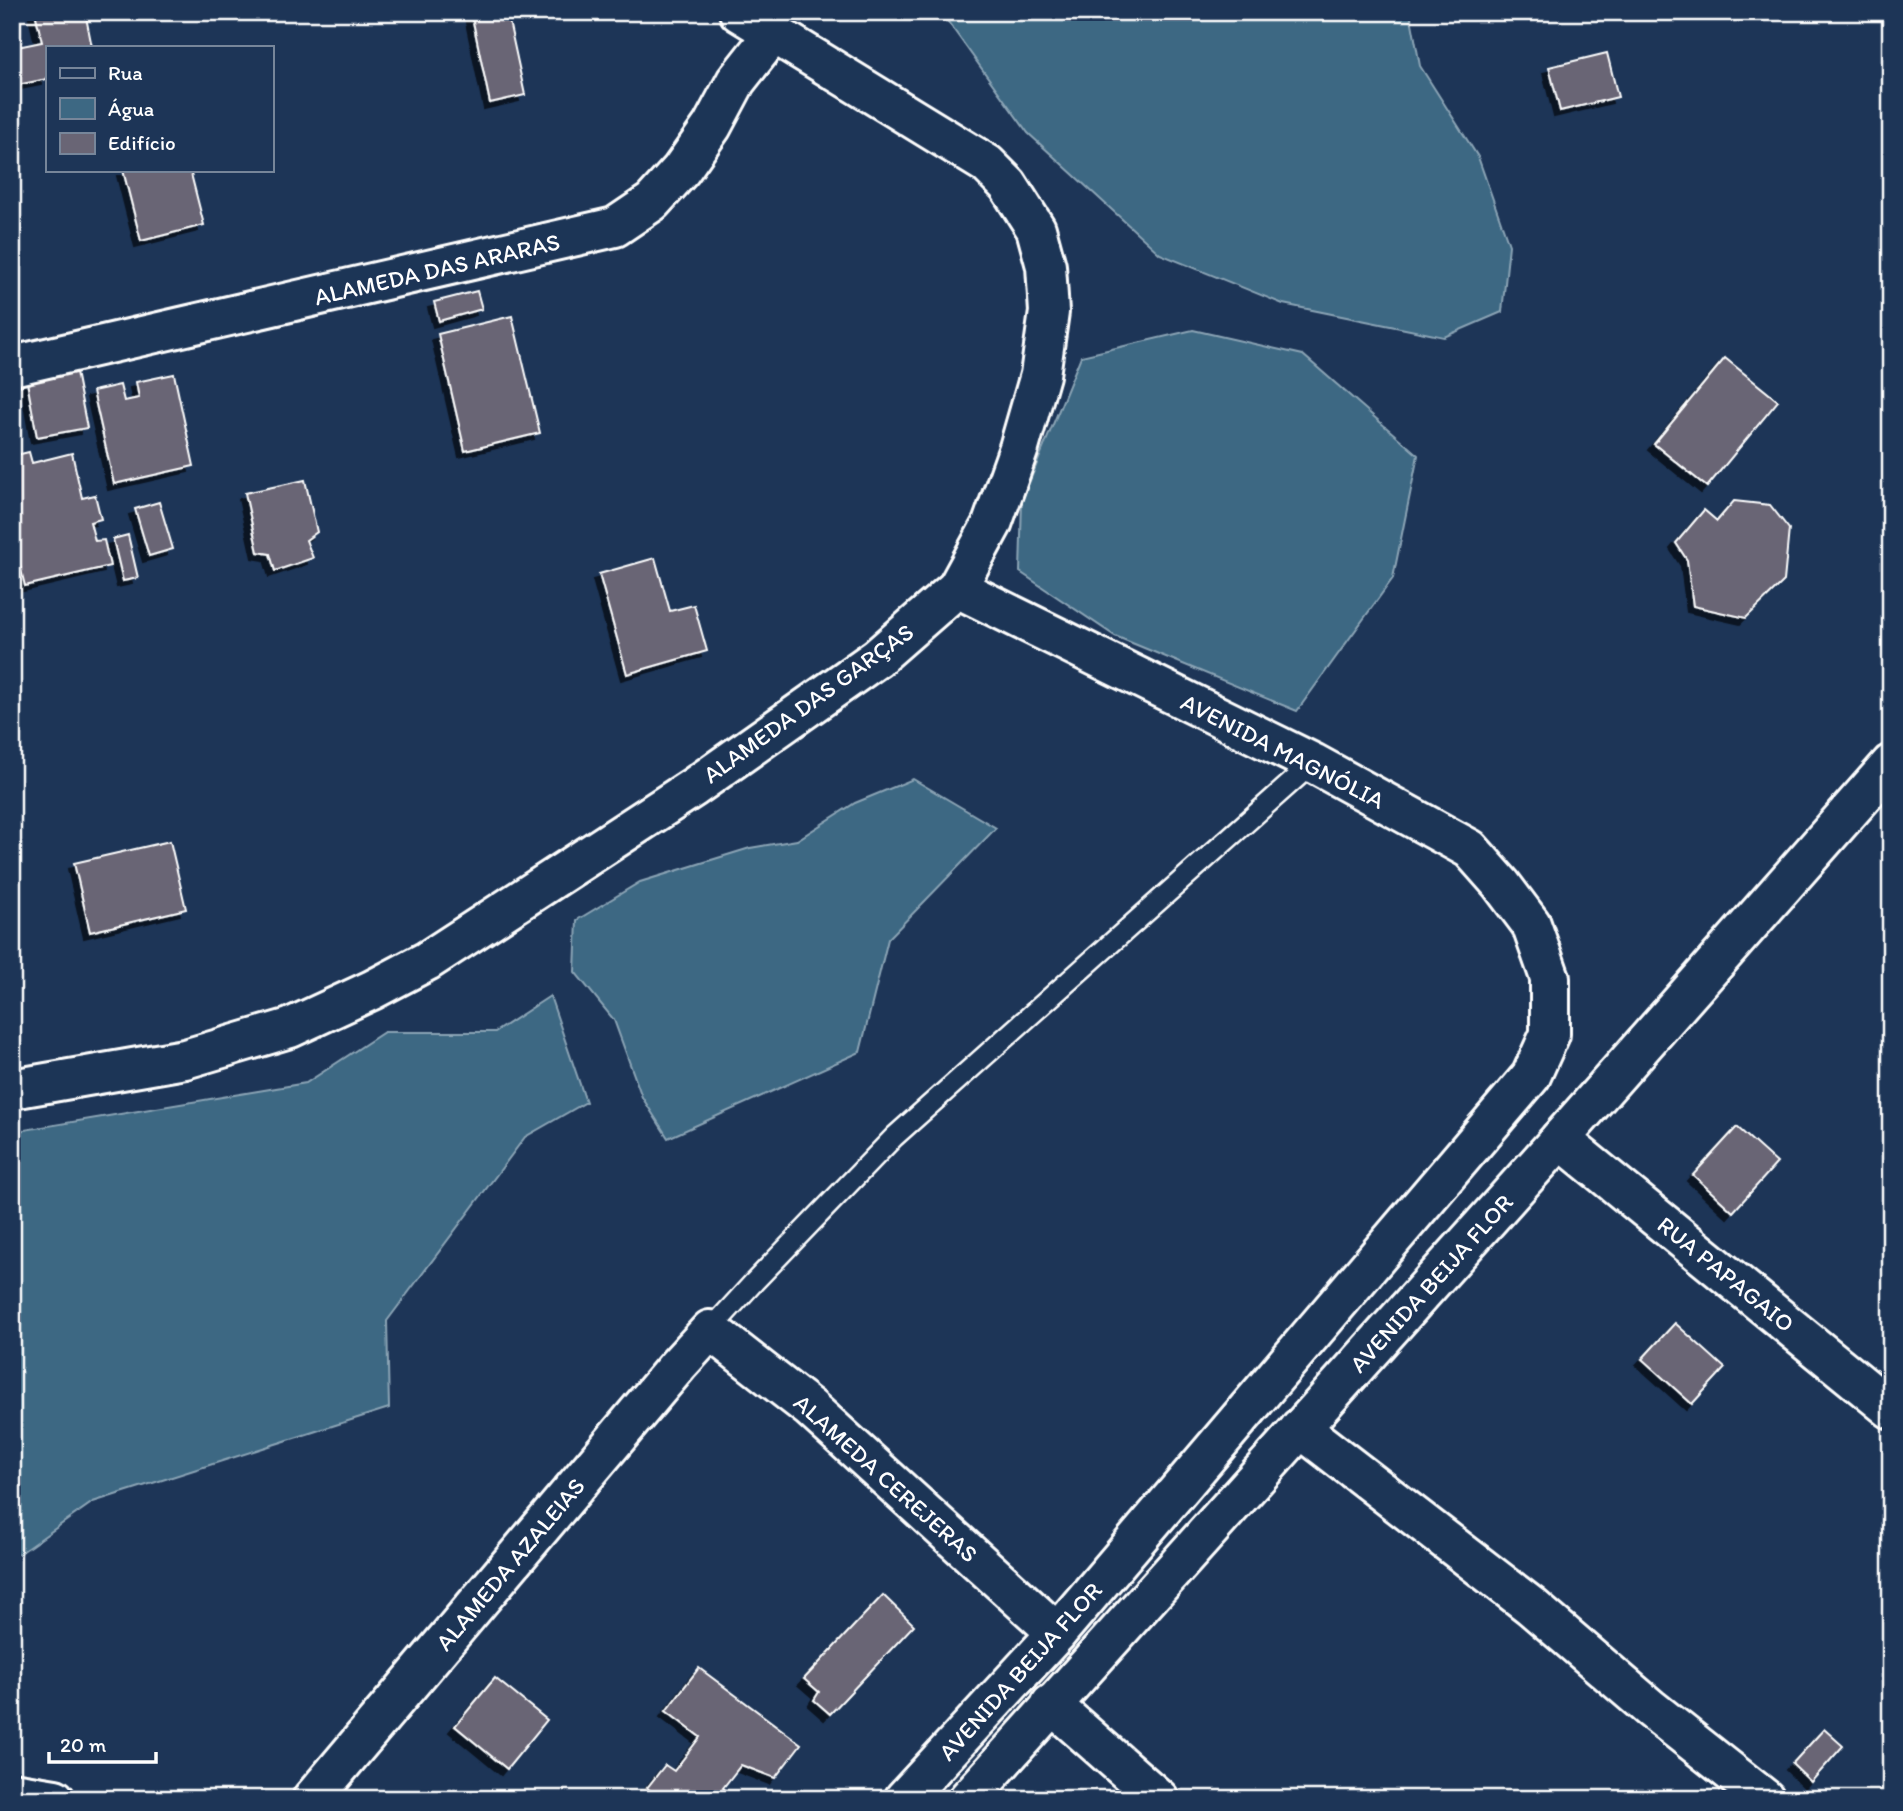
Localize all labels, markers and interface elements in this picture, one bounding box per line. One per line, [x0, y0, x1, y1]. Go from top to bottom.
legend [46, 46, 273, 172]
text: Rua [108, 60, 143, 85]
text: Água [108, 96, 154, 121]
text: Edifício [108, 130, 176, 155]
street label: ALAMEDA DAS ARARAS [311, 227, 563, 311]
street label: ALAMEDA DAS GARÇAS [697, 617, 919, 789]
street label: AVENIDA MAGNÓLIA [1176, 687, 1390, 815]
street label: AVENIDA BEIJA FLOR [1343, 1188, 1519, 1378]
street label: RUA PAPAGAIO [1652, 1210, 1800, 1338]
street label: ALAMEDA CEREJERAS [788, 1388, 984, 1568]
street label: ALAMEDA AZALEIAS [429, 1472, 591, 1656]
street label: AVENIDA BEIJA FLOR [932, 1576, 1108, 1766]
scale bar [49, 1720, 156, 1764]
text: 20 m [60, 1732, 107, 1757]

